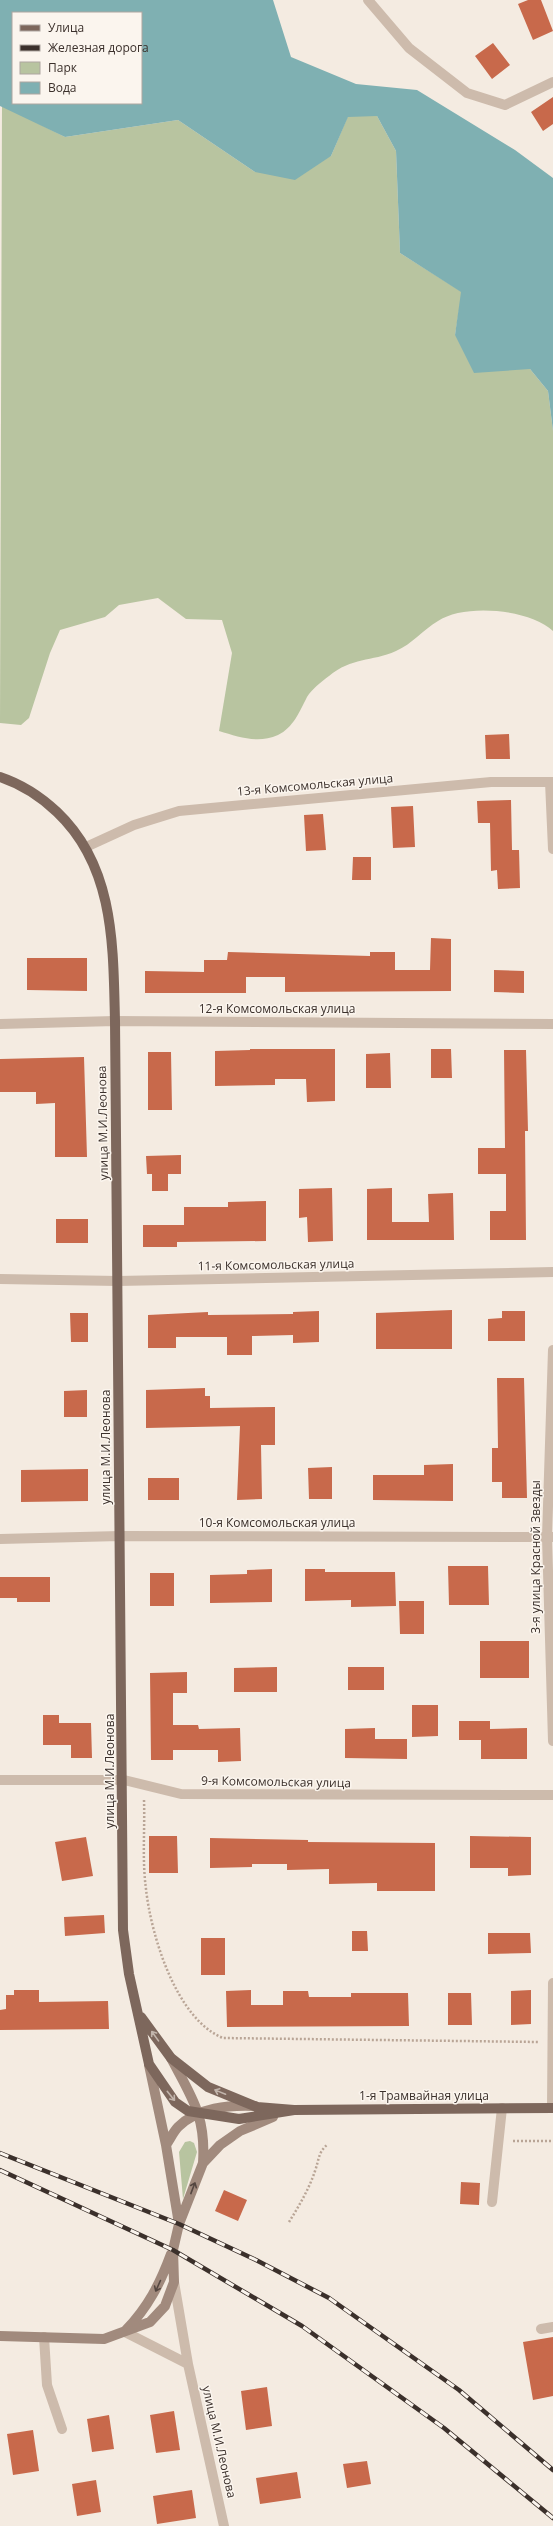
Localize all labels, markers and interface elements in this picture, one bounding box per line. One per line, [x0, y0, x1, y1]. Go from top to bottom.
legend [12, 12, 142, 104]
text: Улица [48, 19, 84, 36]
text: Железная дорога [48, 39, 149, 56]
text: Парк [48, 59, 78, 76]
text: Вода [48, 79, 77, 96]
street label: 13-я Комсомольская улица [236, 769, 394, 800]
street label: 12-я Комсомольская улица [199, 1000, 355, 1017]
street label: улица М.И.Леонова [93, 1065, 112, 1181]
street label: 11-я Комсомольская улица [198, 1255, 354, 1274]
street label: улица М.И.Леонова [97, 1390, 114, 1504]
street label: 3-я улица Красной Звезды [527, 1480, 544, 1634]
street label: 10-я Комсомольская улица [199, 1514, 355, 1531]
street label: улица М.И.Леонова [101, 1714, 118, 1828]
street label: 9-я Комсомольская улица [201, 1772, 351, 1791]
one-way arrow [150, 2030, 159, 2041]
street label: 1-я Трамвайная улица [359, 2087, 489, 2104]
one-way arrow [215, 2088, 227, 2095]
one-way arrow [166, 2091, 175, 2102]
one-way arrow [190, 2182, 198, 2194]
one-way arrow [154, 2280, 161, 2292]
street label: улица М.И.Леонова [198, 2384, 241, 2500]

